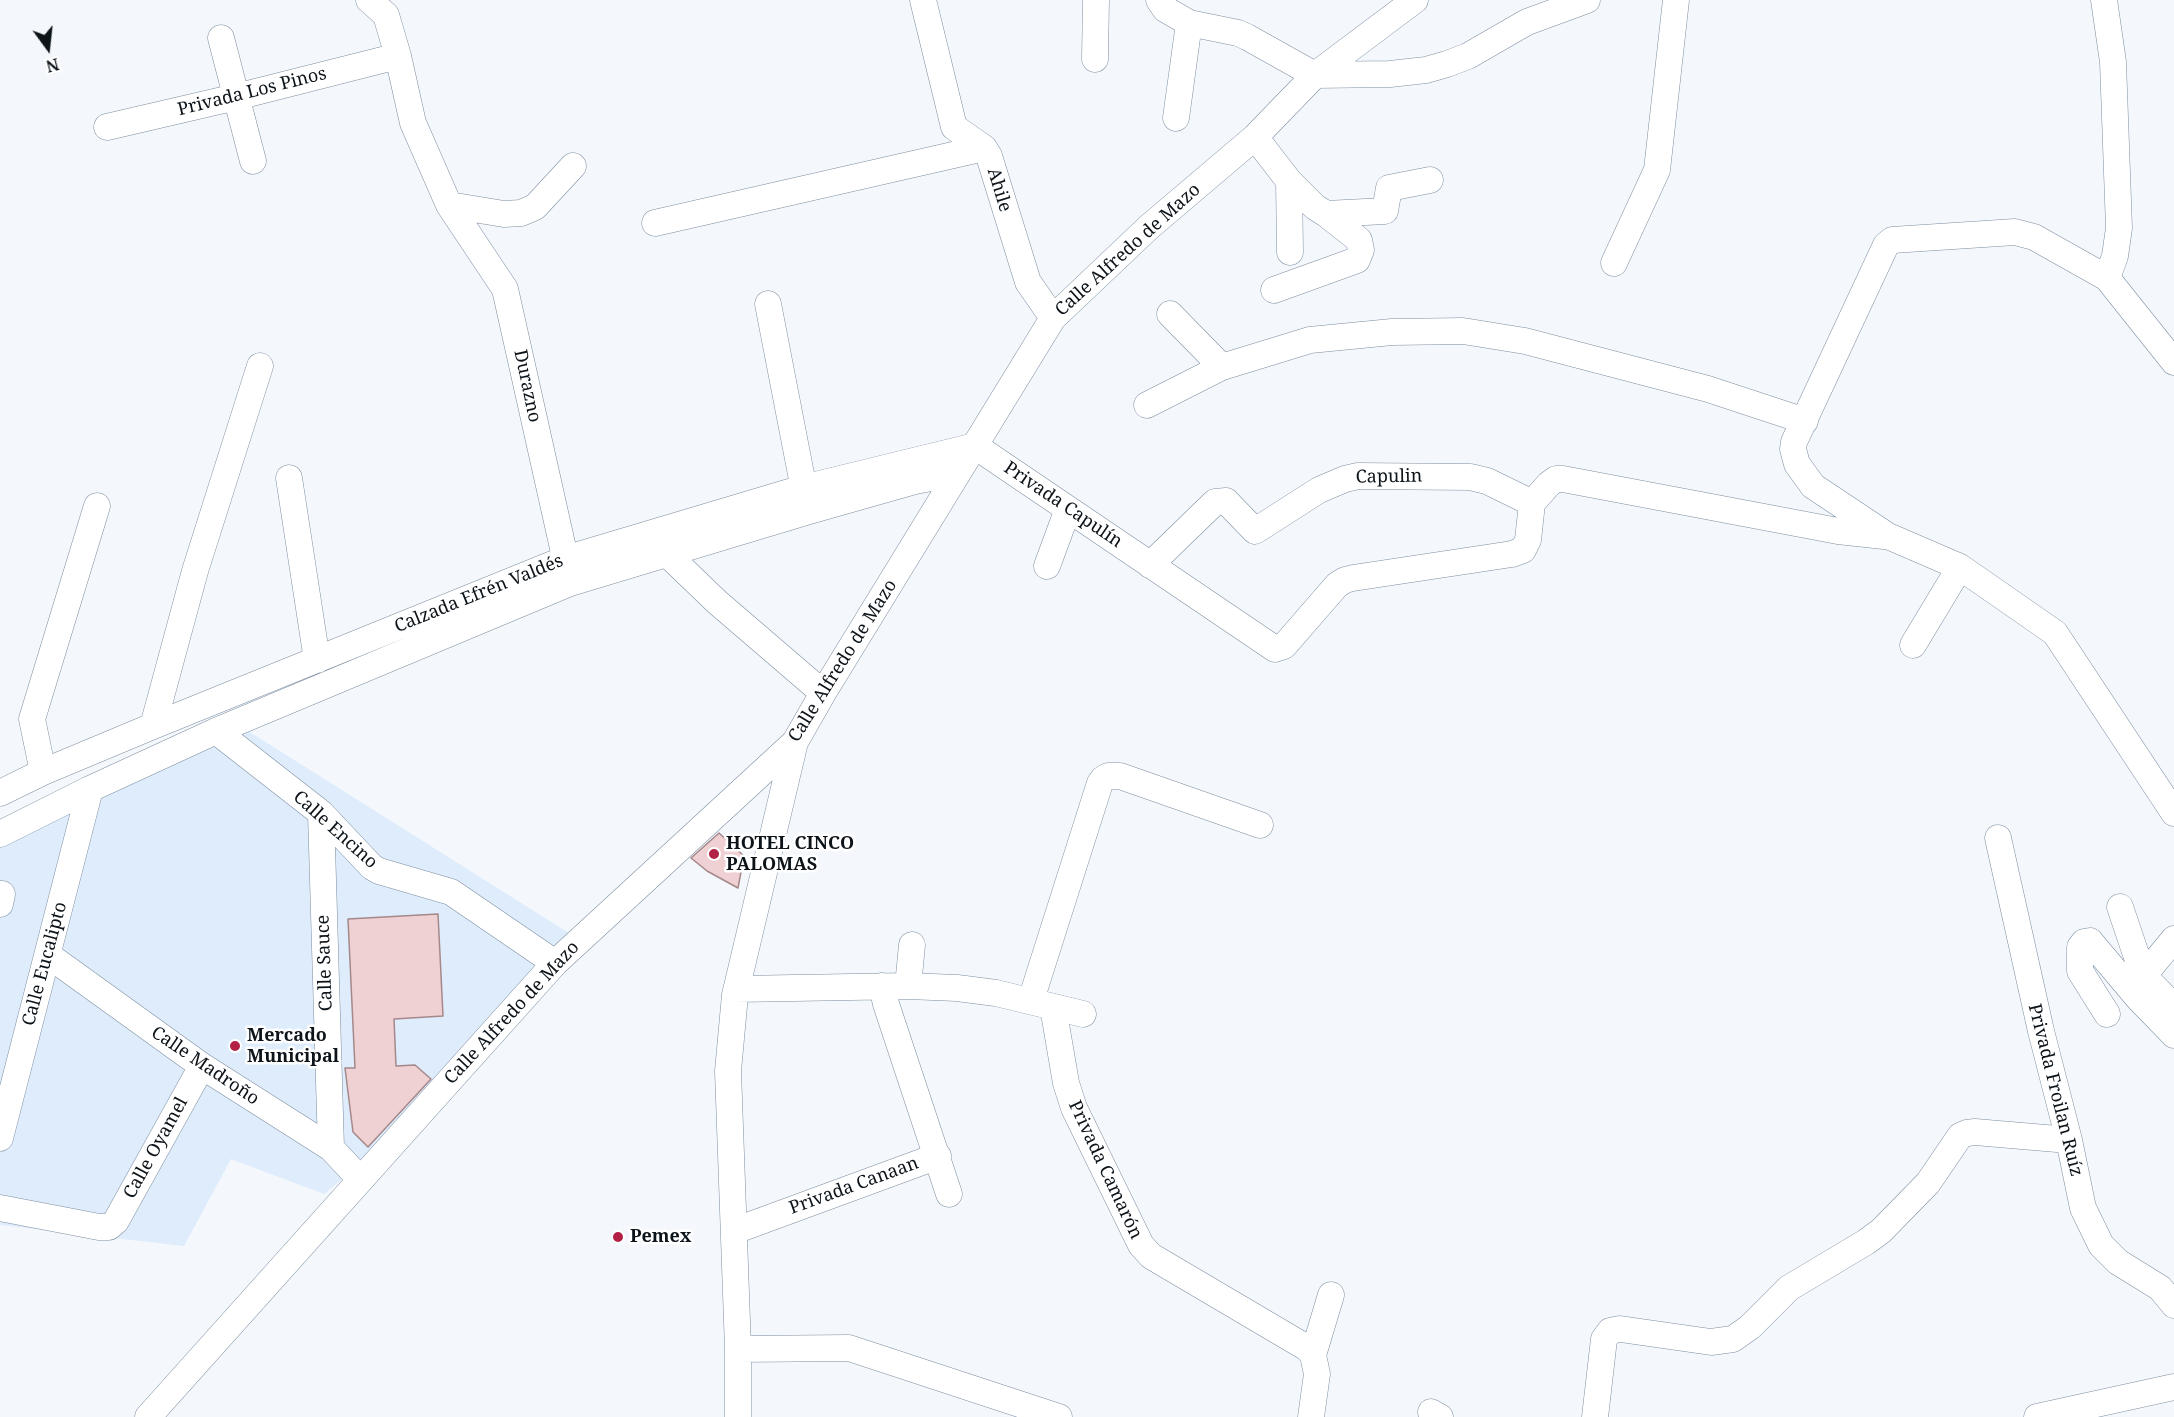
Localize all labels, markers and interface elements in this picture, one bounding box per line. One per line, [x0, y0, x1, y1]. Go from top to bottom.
north arrow [18, 18, 78, 78]
text: N [44, 53, 62, 78]
street label: Privada Los Pinos [175, 63, 329, 121]
street label: Ahile [982, 165, 1016, 215]
street label: Calle Alfredo de Mazo [1051, 179, 1205, 321]
street label: Durazno [509, 348, 545, 424]
street label: Privada Capulín [1000, 457, 1126, 553]
street label: Capulin [1356, 466, 1422, 488]
street label: Calzada Efrén Valdés [392, 550, 566, 638]
street label: Calle Alfredo de Mazo [784, 576, 902, 746]
street label: Calle Encino [288, 786, 382, 874]
place label: HOTEL CINCO PALOMAS [726, 833, 854, 876]
marker: HOTEL CINCO PALOMAS [707, 847, 721, 861]
street label: Calle Eucalipto [18, 900, 72, 1028]
street label: Calle Sauce [313, 914, 337, 1012]
street label: Calle Alfredo de Mazo [440, 937, 584, 1089]
street label: Privada Froilan Ruíz [2023, 1002, 2087, 1178]
street label: Calle Madroño [147, 1022, 263, 1110]
place label: Mercado Municipal [247, 1025, 339, 1068]
marker: Mercado Municipal [228, 1039, 242, 1053]
street label: Calle Oyamel [119, 1094, 193, 1202]
street label: Privada Camarón [1063, 1097, 1147, 1243]
street label: Privada Canaan [786, 1153, 922, 1219]
place label: Pemex [630, 1226, 691, 1248]
marker: Pemex [611, 1230, 625, 1244]

